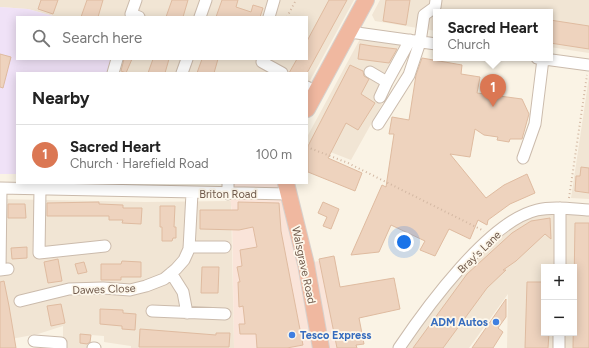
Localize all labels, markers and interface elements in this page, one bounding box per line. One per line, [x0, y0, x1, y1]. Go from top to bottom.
popup [433, 9, 553, 61]
search box [16, 16, 308, 60]
text: Sacred Heart [447, 19, 539, 37]
icon: search [30, 27, 52, 49]
text: Search here [62, 29, 142, 47]
text: Church [447, 37, 490, 52]
pin: 1 [480, 74, 506, 107]
text: Nearby [32, 88, 90, 108]
text: Sacred Heart [70, 138, 161, 156]
text: 1 [42, 147, 48, 162]
text: 100 m [256, 147, 292, 162]
text: Church · Harefield Road [70, 156, 209, 171]
street label: Briton Road [199, 188, 257, 201]
street label: Walsgrave Road [289, 225, 318, 305]
street label: Bray's Lane [455, 228, 504, 276]
your location [394, 232, 414, 252]
map controls [541, 264, 577, 336]
button: + [541, 264, 577, 300]
street label: Dawes Close [72, 282, 136, 297]
button: − [541, 300, 577, 336]
place label: ADM Autos [430, 316, 488, 329]
marker: ADM Autos [491, 317, 501, 327]
place label: Tesco Express [300, 329, 371, 342]
marker: Tesco Express [287, 330, 297, 340]

